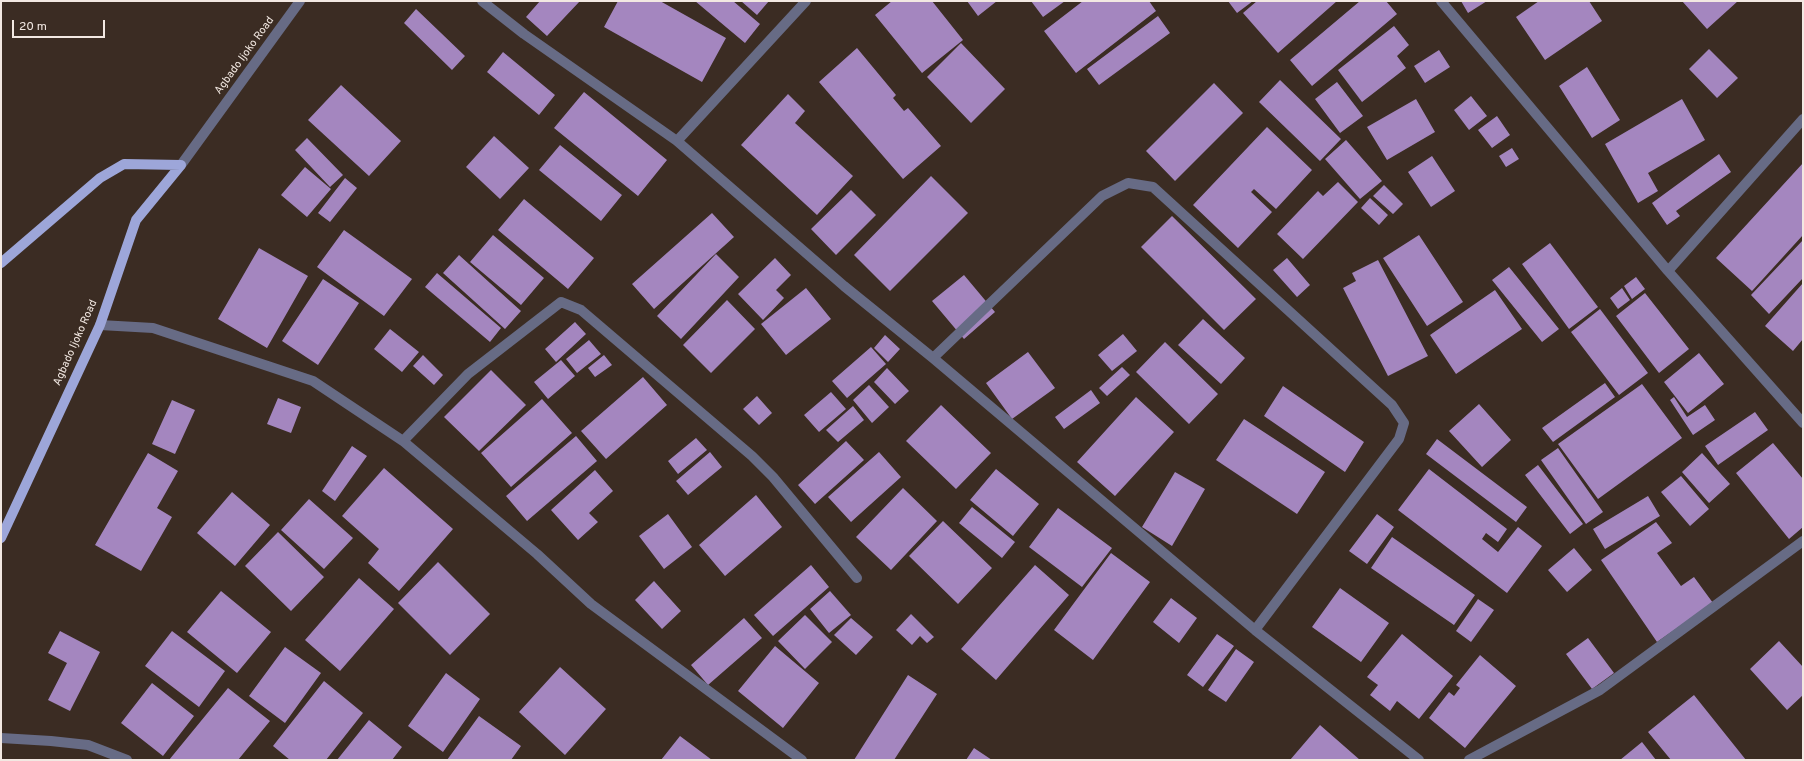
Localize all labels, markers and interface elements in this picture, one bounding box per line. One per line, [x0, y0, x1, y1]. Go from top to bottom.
scale bar [14, 12, 107, 38]
street label: Agbado Ijoko Road [212, 15, 278, 97]
text: 20 m [19, 19, 47, 35]
street label: Agbado Ijoko Road [51, 298, 101, 388]

